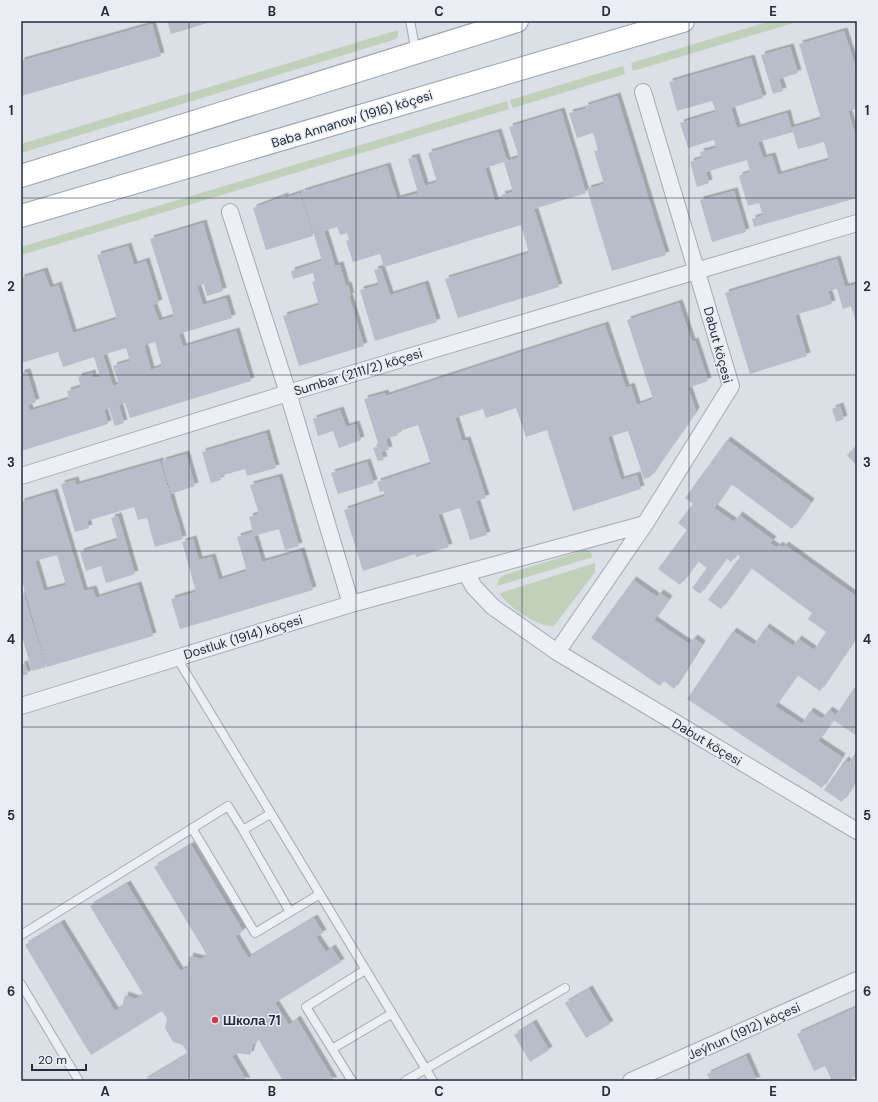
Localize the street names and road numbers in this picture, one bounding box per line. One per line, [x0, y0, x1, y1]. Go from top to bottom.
street label: Baba Annanow (1916) köçesi [269, 86, 435, 152]
street label: Dabut köçesi [700, 305, 736, 385]
street label: Sumbar (2111/2) köçesi [292, 344, 424, 400]
street label: Dostluk (1914) köçesi [181, 611, 305, 663]
street label: Dabut köçesi [669, 715, 745, 769]
street label: Jeýhun (1912) köçesi [685, 998, 803, 1064]

